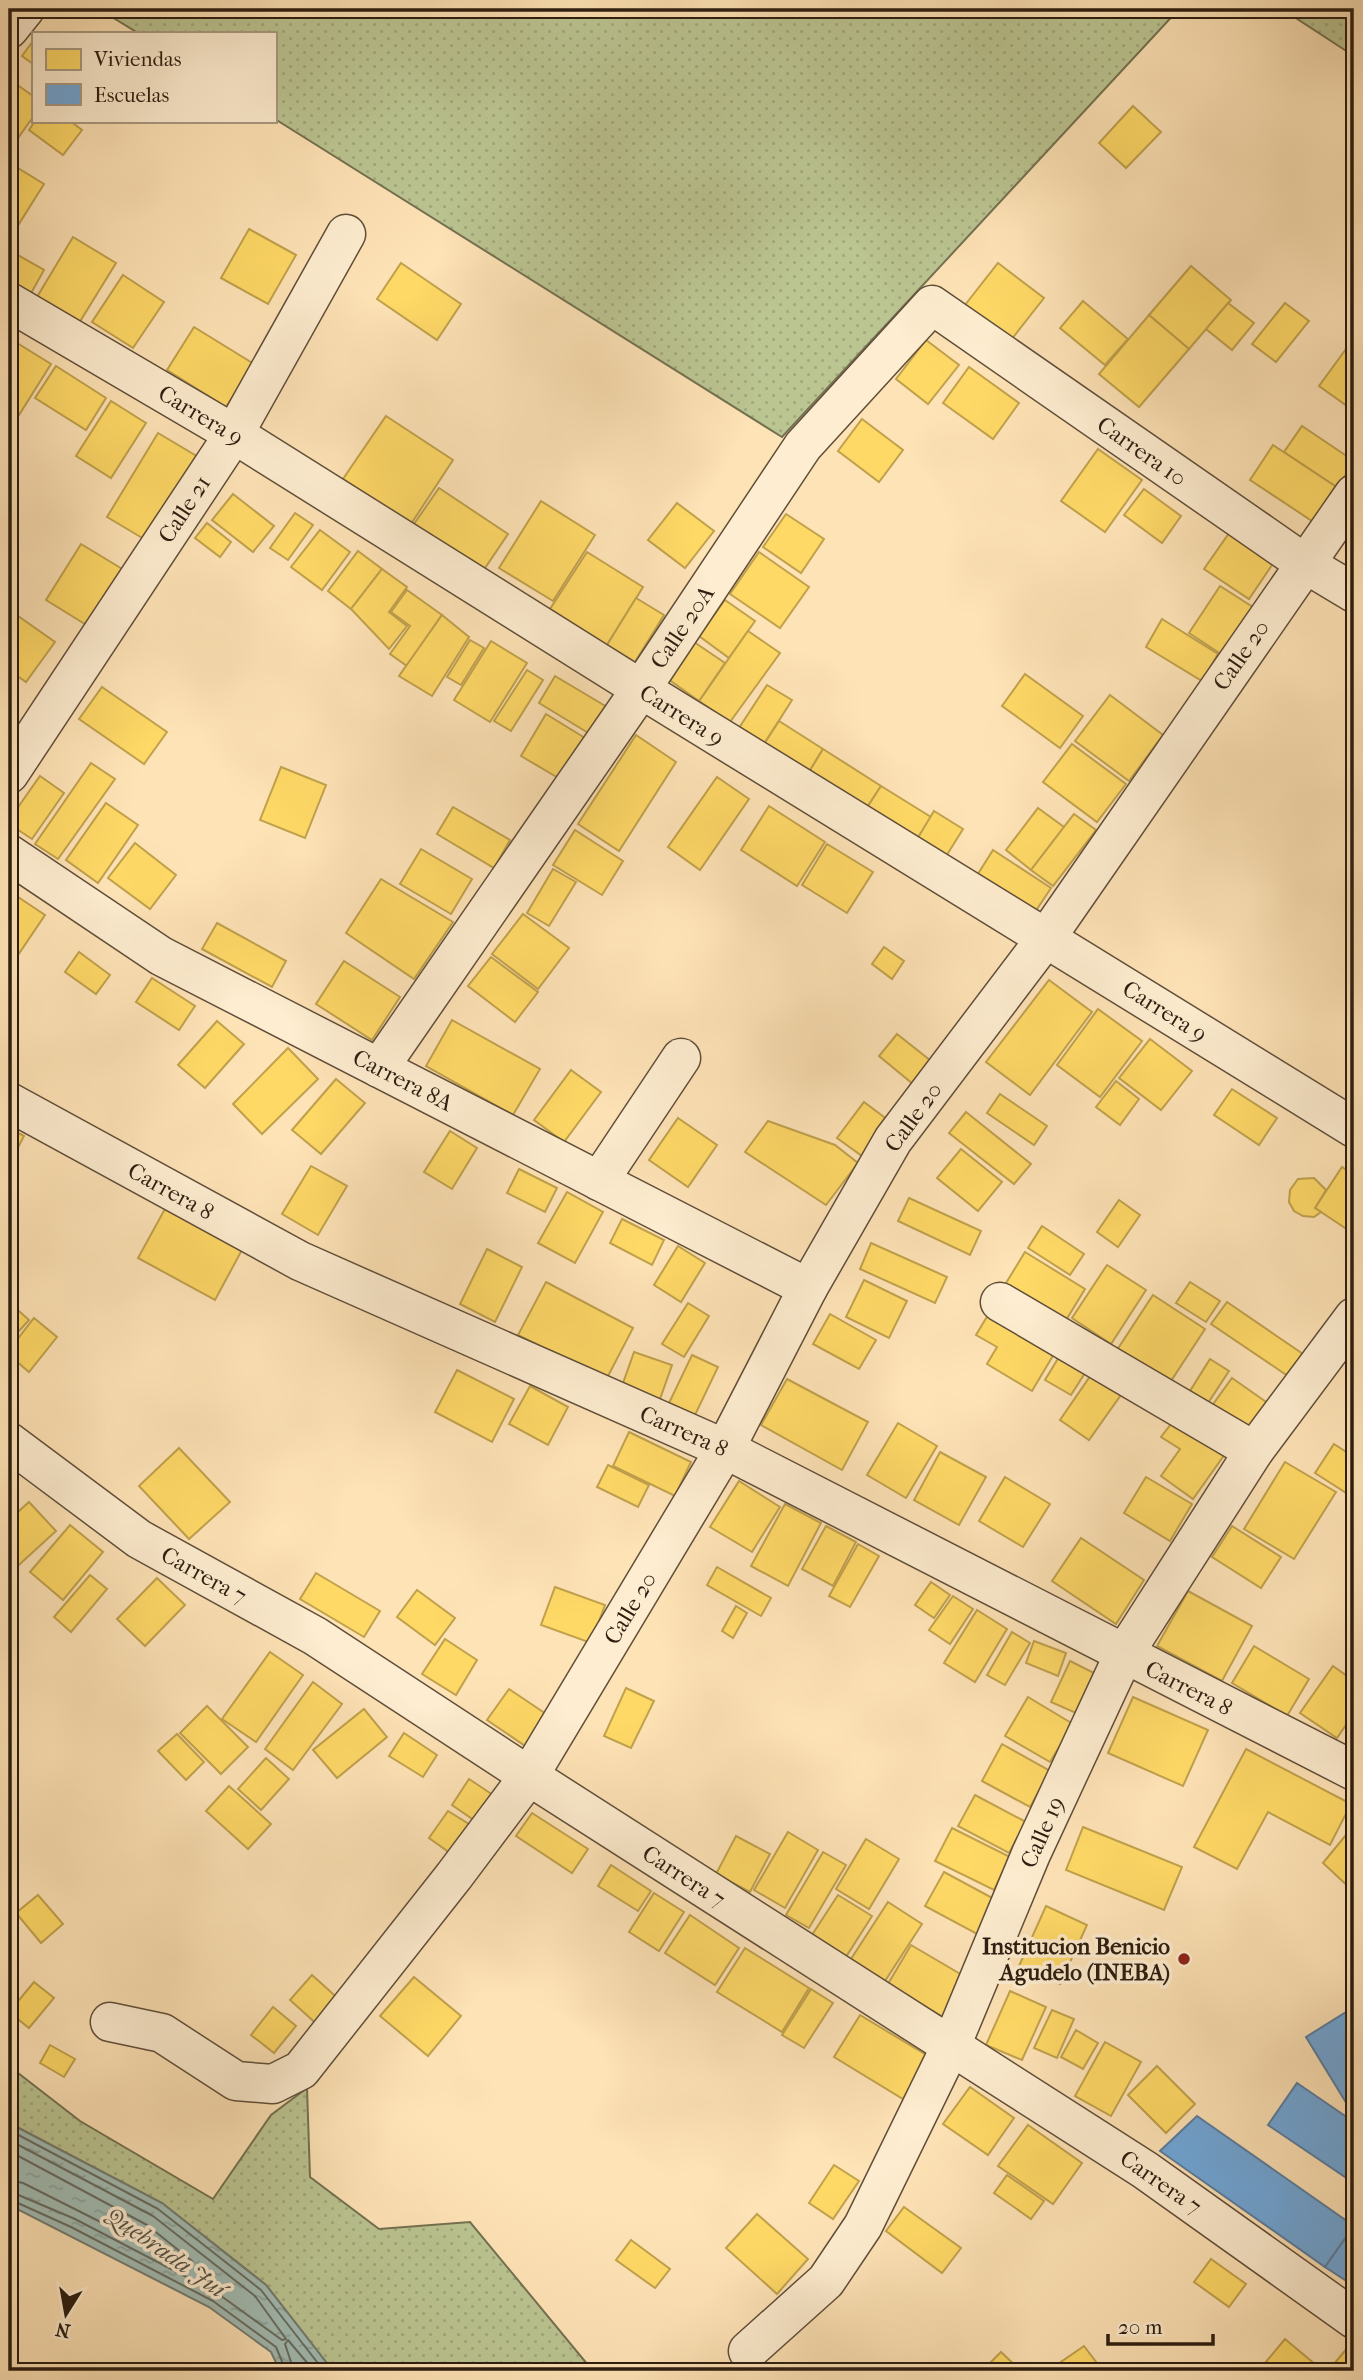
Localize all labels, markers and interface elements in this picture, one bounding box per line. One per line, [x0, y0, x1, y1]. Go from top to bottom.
legend [32, 32, 276, 122]
text: Viviendas [93, 47, 182, 71]
text: Escuelas [94, 83, 169, 107]
street label: Carrera 9 [153, 380, 248, 451]
street label: Carrera 10 [1092, 411, 1192, 492]
street label: Calle 21 [153, 470, 216, 548]
street label: Calle 20A [645, 580, 721, 674]
street label: Calle 20 [1208, 615, 1275, 696]
street label: Carrera 9 [635, 679, 729, 752]
street label: Carrera 9 [1118, 975, 1212, 1048]
street label: Carrera 8A [348, 1044, 458, 1118]
street label: Calle 20 [879, 1077, 948, 1157]
street label: Carrera 8 [123, 1157, 218, 1226]
street label: Carrera 8 [635, 1400, 732, 1463]
street label: Carrera 7 [156, 1541, 251, 1610]
street label: Calle 20 [598, 1567, 662, 1649]
street label: Carrera 8 [1141, 1655, 1237, 1722]
street label: Calle 19 [1015, 1792, 1070, 1872]
street label: Carrera 7 [637, 1840, 730, 1913]
place label: Institucion Benicio Agudelo (INEBA) [982, 1933, 1170, 1986]
marker: Institucion Benicio Agudelo (INEBA) [1176, 1951, 1192, 1967]
street label: Carrera 7 [1115, 2145, 1207, 2220]
water label: Quebrada Juí [100, 2200, 234, 2306]
north arrow [32, 2278, 102, 2348]
scale bar [1108, 2303, 1212, 2347]
text: 20 m [1118, 2315, 1163, 2339]
text: N [53, 2317, 72, 2342]

